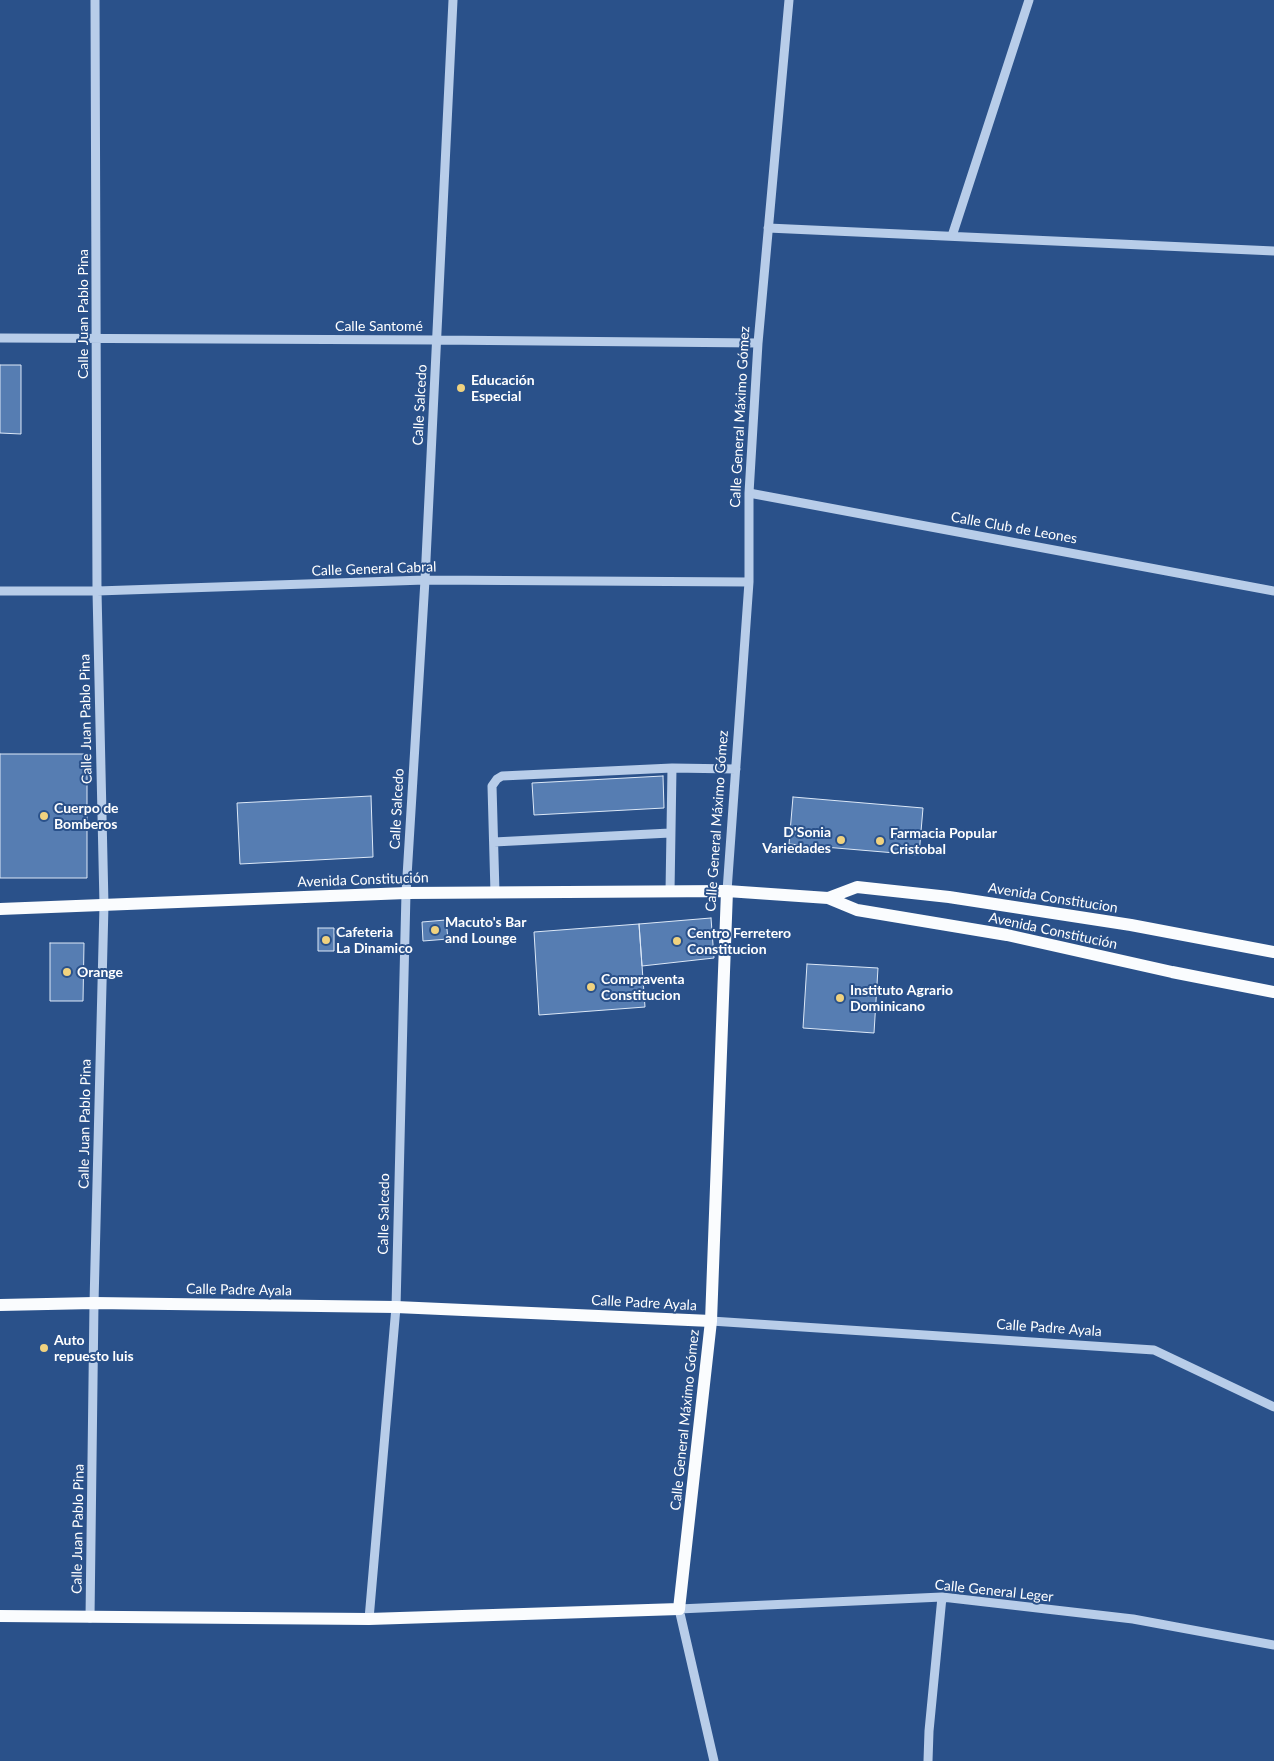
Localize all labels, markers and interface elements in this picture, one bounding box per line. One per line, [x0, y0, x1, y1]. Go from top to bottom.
street label: Calle Juan Pablo Pina [75, 249, 91, 379]
street label: Calle Santomé [335, 318, 423, 334]
street label: Calle General Máximo Gómez [727, 326, 753, 508]
street label: Calle Salcedo [409, 364, 431, 446]
place label: Educación Especial [471, 372, 535, 404]
marker: Educación Especial [455, 382, 467, 394]
street label: Calle Club de Leones [950, 509, 1078, 547]
street label: Calle General Cabral [311, 558, 437, 580]
street label: Calle Juan Pablo Pina [76, 654, 96, 784]
street label: Calle General Máximo Gómez [702, 730, 732, 912]
street label: Calle Salcedo [386, 768, 408, 850]
place label: Cuerpo de Bomberos [54, 800, 119, 832]
marker: Cuerpo de Bomberos [38, 810, 50, 822]
place label: D'Sonia Variedades [762, 824, 831, 856]
place label: Farmacia Popular Cristobal [890, 825, 997, 858]
marker: D'Sonia Variedades [835, 834, 847, 846]
marker: Farmacia Popular Cristobal [874, 835, 886, 847]
street label: Avenida Constitución [297, 869, 429, 891]
street label: Avenida Constitucion [987, 879, 1119, 917]
street label: Avenida Constitución [987, 909, 1119, 953]
place label: Macuto's Bar and Lounge [445, 914, 526, 946]
place label: Cafeteria La Dinamico [336, 924, 413, 956]
marker: Macuto's Bar and Lounge [429, 924, 441, 936]
place label: Centro Ferretero Constitucion [687, 925, 791, 958]
marker: Cafeteria La Dinamico [320, 934, 332, 946]
marker: Centro Ferretero Constitucion [671, 935, 683, 947]
place label: Orange [77, 964, 123, 980]
marker: Orange [61, 966, 73, 978]
place label: Compraventa Constitucion [601, 971, 685, 1004]
marker: Compraventa Constitucion [585, 981, 597, 993]
place label: Instituto Agrario Dominicano [850, 982, 953, 1014]
marker: Instituto Agrario Dominicano [834, 992, 846, 1004]
street label: Calle Juan Pablo Pina [75, 1059, 95, 1189]
street label: Calle Salcedo [375, 1173, 393, 1255]
street label: Calle Padre Ayala [186, 1281, 292, 1299]
street label: Calle Padre Ayala [591, 1292, 697, 1314]
street label: Calle Padre Ayala [996, 1316, 1102, 1340]
street label: Calle General Máximo Gómez [667, 1329, 703, 1511]
place label: Auto repuesto luis [54, 1332, 134, 1364]
marker: Auto repuesto luis [38, 1342, 50, 1354]
street label: Calle Juan Pablo Pina [68, 1464, 88, 1594]
street label: Calle General Leger [934, 1576, 1054, 1606]

